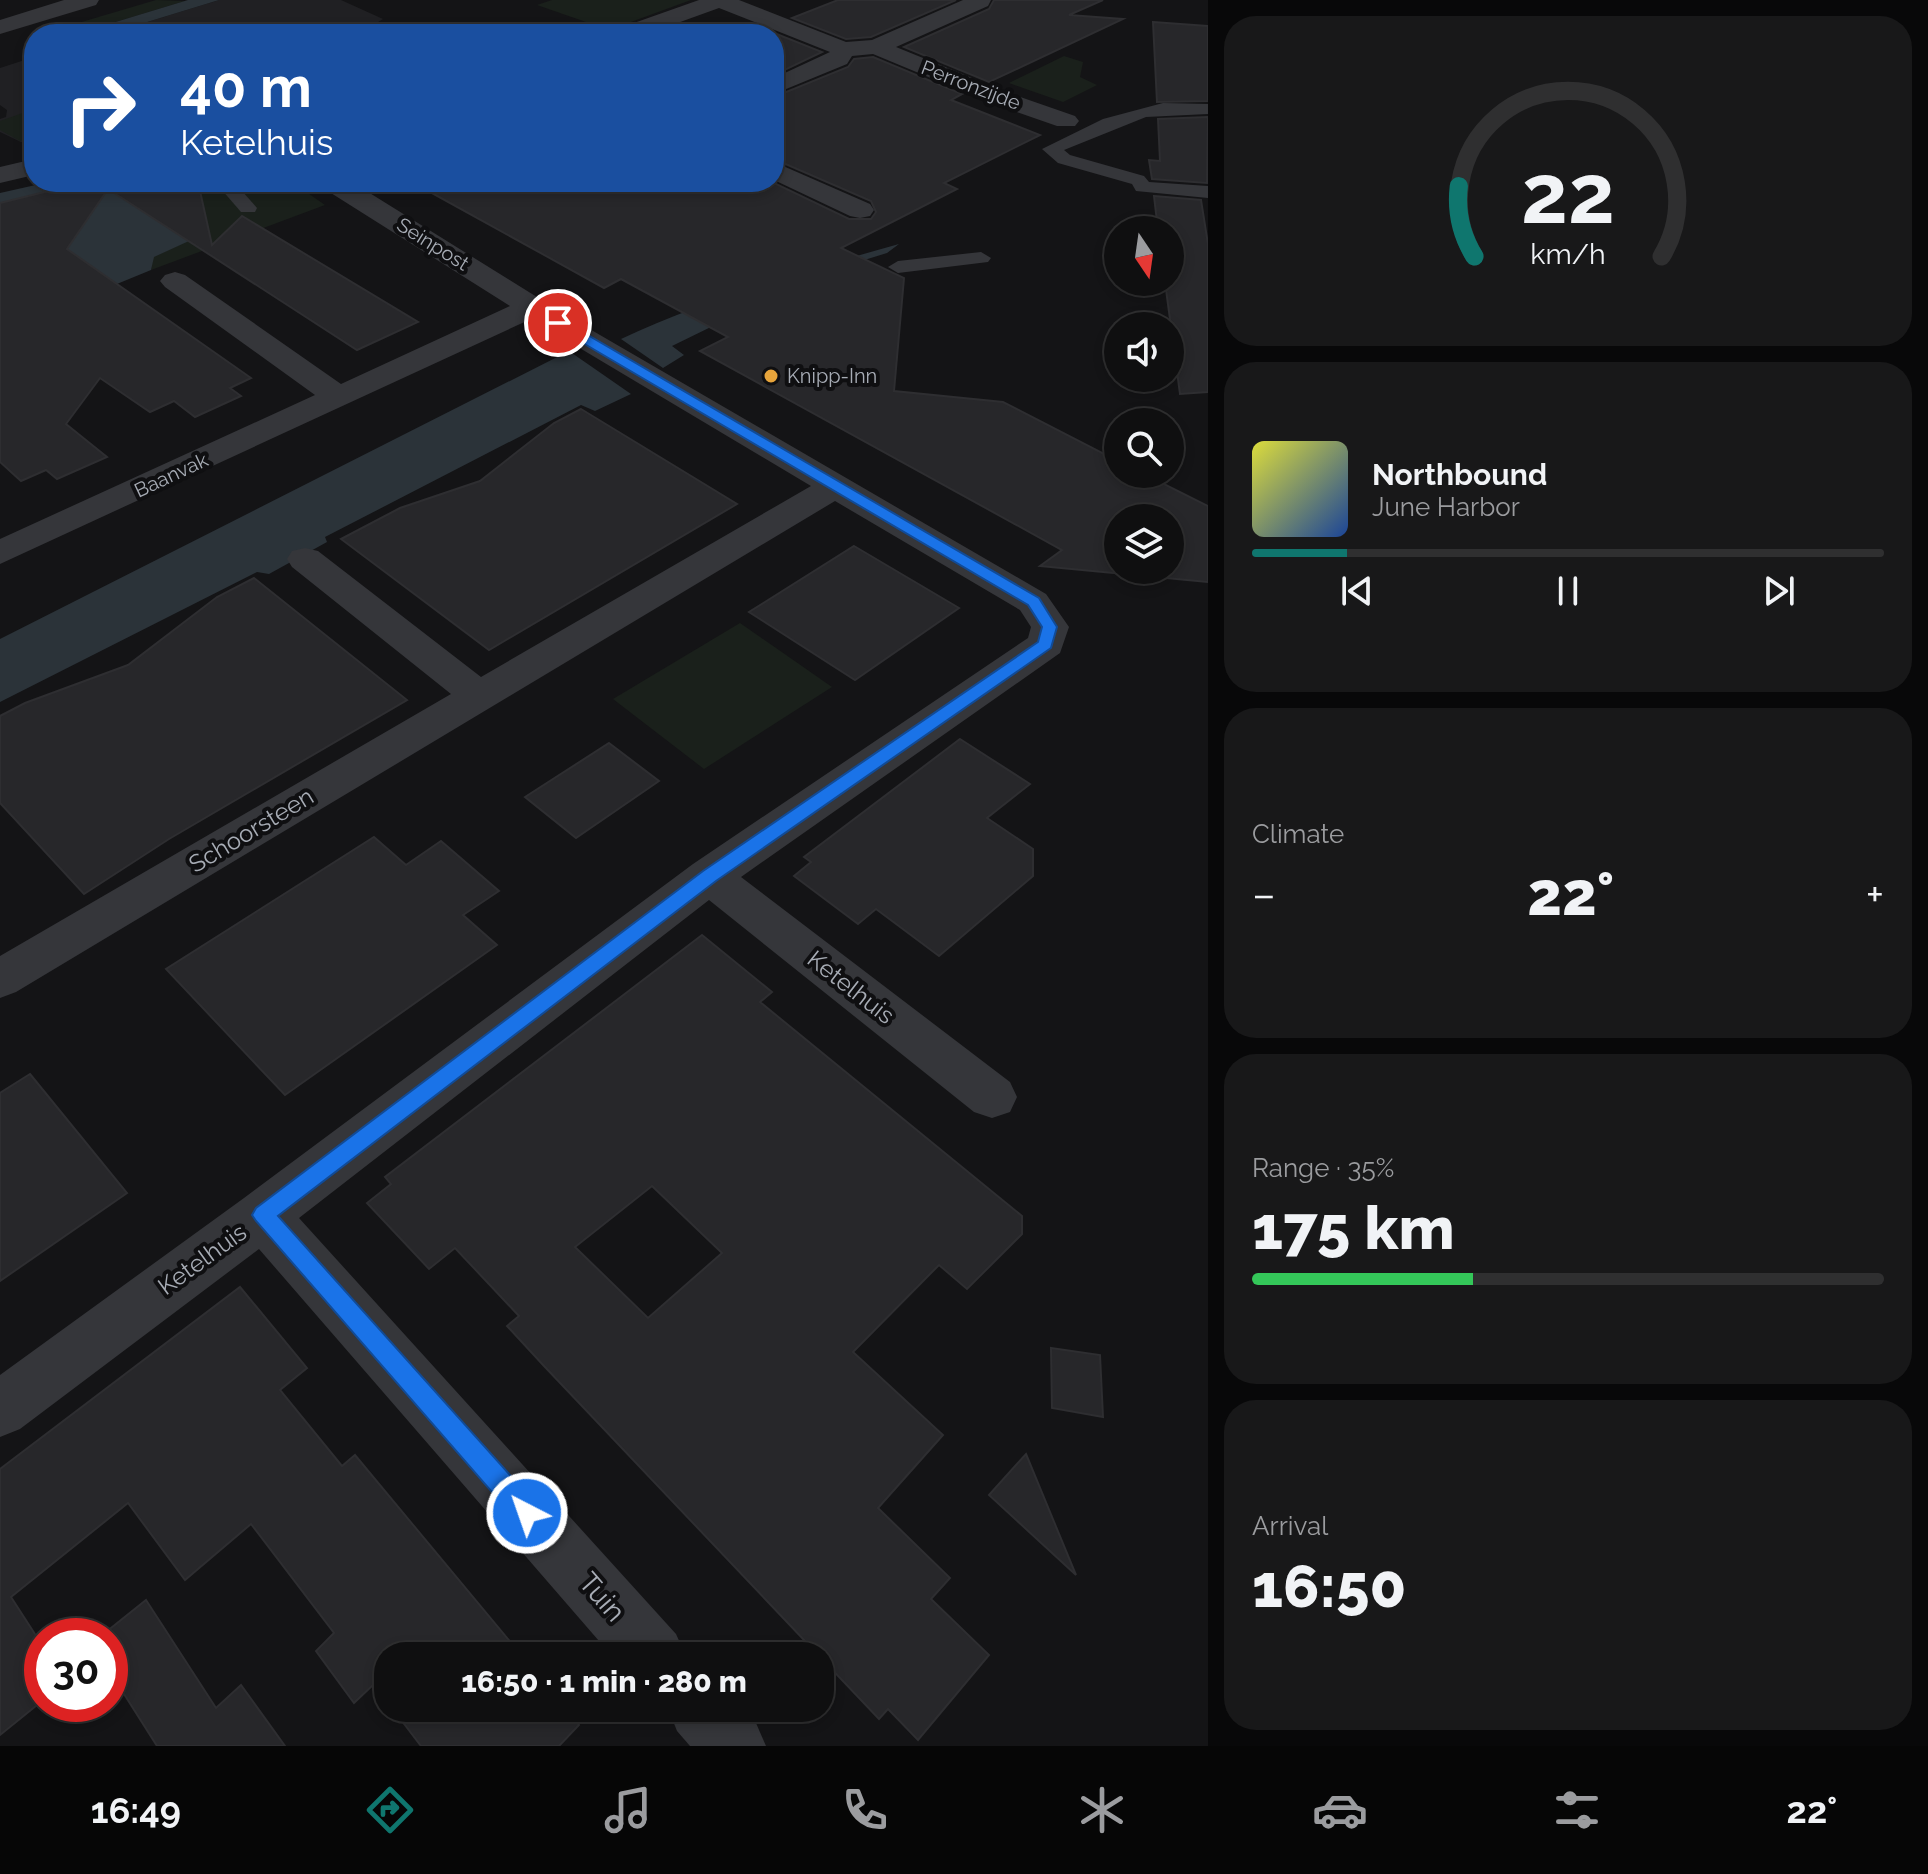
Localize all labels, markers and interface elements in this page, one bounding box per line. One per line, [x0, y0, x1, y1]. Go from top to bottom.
text: 40 m [180, 54, 312, 120]
street label: Perronzijde [918, 55, 1024, 115]
icon: right [48, 56, 152, 160]
text: Ketelhuis [180, 121, 333, 163]
text: 22 [1521, 145, 1615, 242]
street label: Seinpost [393, 212, 474, 276]
north arrow [1104, 216, 1184, 296]
map controls [1104, 216, 1184, 584]
text: km/h [1530, 237, 1606, 271]
pin [524, 289, 592, 357]
icon: arrive [536, 301, 580, 345]
button: sound [1104, 312, 1184, 392]
place label: Knipp-Inn [787, 364, 877, 388]
marker: Knipp-Inn [762, 367, 780, 385]
button: search [1104, 408, 1184, 488]
street label: Baanvak [130, 447, 212, 502]
text: Northbound [1372, 457, 1547, 492]
text: June Harbor [1372, 492, 1520, 522]
button: layers [1104, 504, 1184, 584]
icon: previous [1335, 569, 1379, 613]
icon: pause [1546, 569, 1590, 613]
icon: next [1757, 569, 1801, 613]
street label: Schoorsteen [183, 781, 319, 879]
text: Climate [1252, 819, 1344, 849]
text: 22° [1527, 859, 1614, 929]
text: − [1252, 869, 1276, 920]
text: + [1866, 869, 1884, 920]
street label: Ketelhuis [802, 944, 900, 1030]
text: Range · 35% [1252, 1153, 1394, 1183]
text: 175 km [1252, 1193, 1455, 1263]
street label: Ketelhuis [152, 1217, 252, 1301]
position arrow [485, 1471, 569, 1555]
text: Arrival [1252, 1511, 1328, 1541]
text: 16:50 [1252, 1551, 1406, 1621]
street label: Tuin [572, 1566, 632, 1628]
speed limit sign: 30 [24, 1618, 128, 1722]
text: 16:50 · 1 min · 280 m [461, 1664, 747, 1699]
icon: directions [362, 1782, 418, 1838]
icon: music [600, 1782, 656, 1838]
icon: phone [837, 1782, 893, 1838]
icon: climate [1074, 1782, 1130, 1838]
icon: car [1312, 1782, 1368, 1838]
icon: filters [1549, 1782, 1605, 1838]
text: 16:49 [91, 1789, 181, 1831]
text: 22° [1787, 1789, 1837, 1831]

